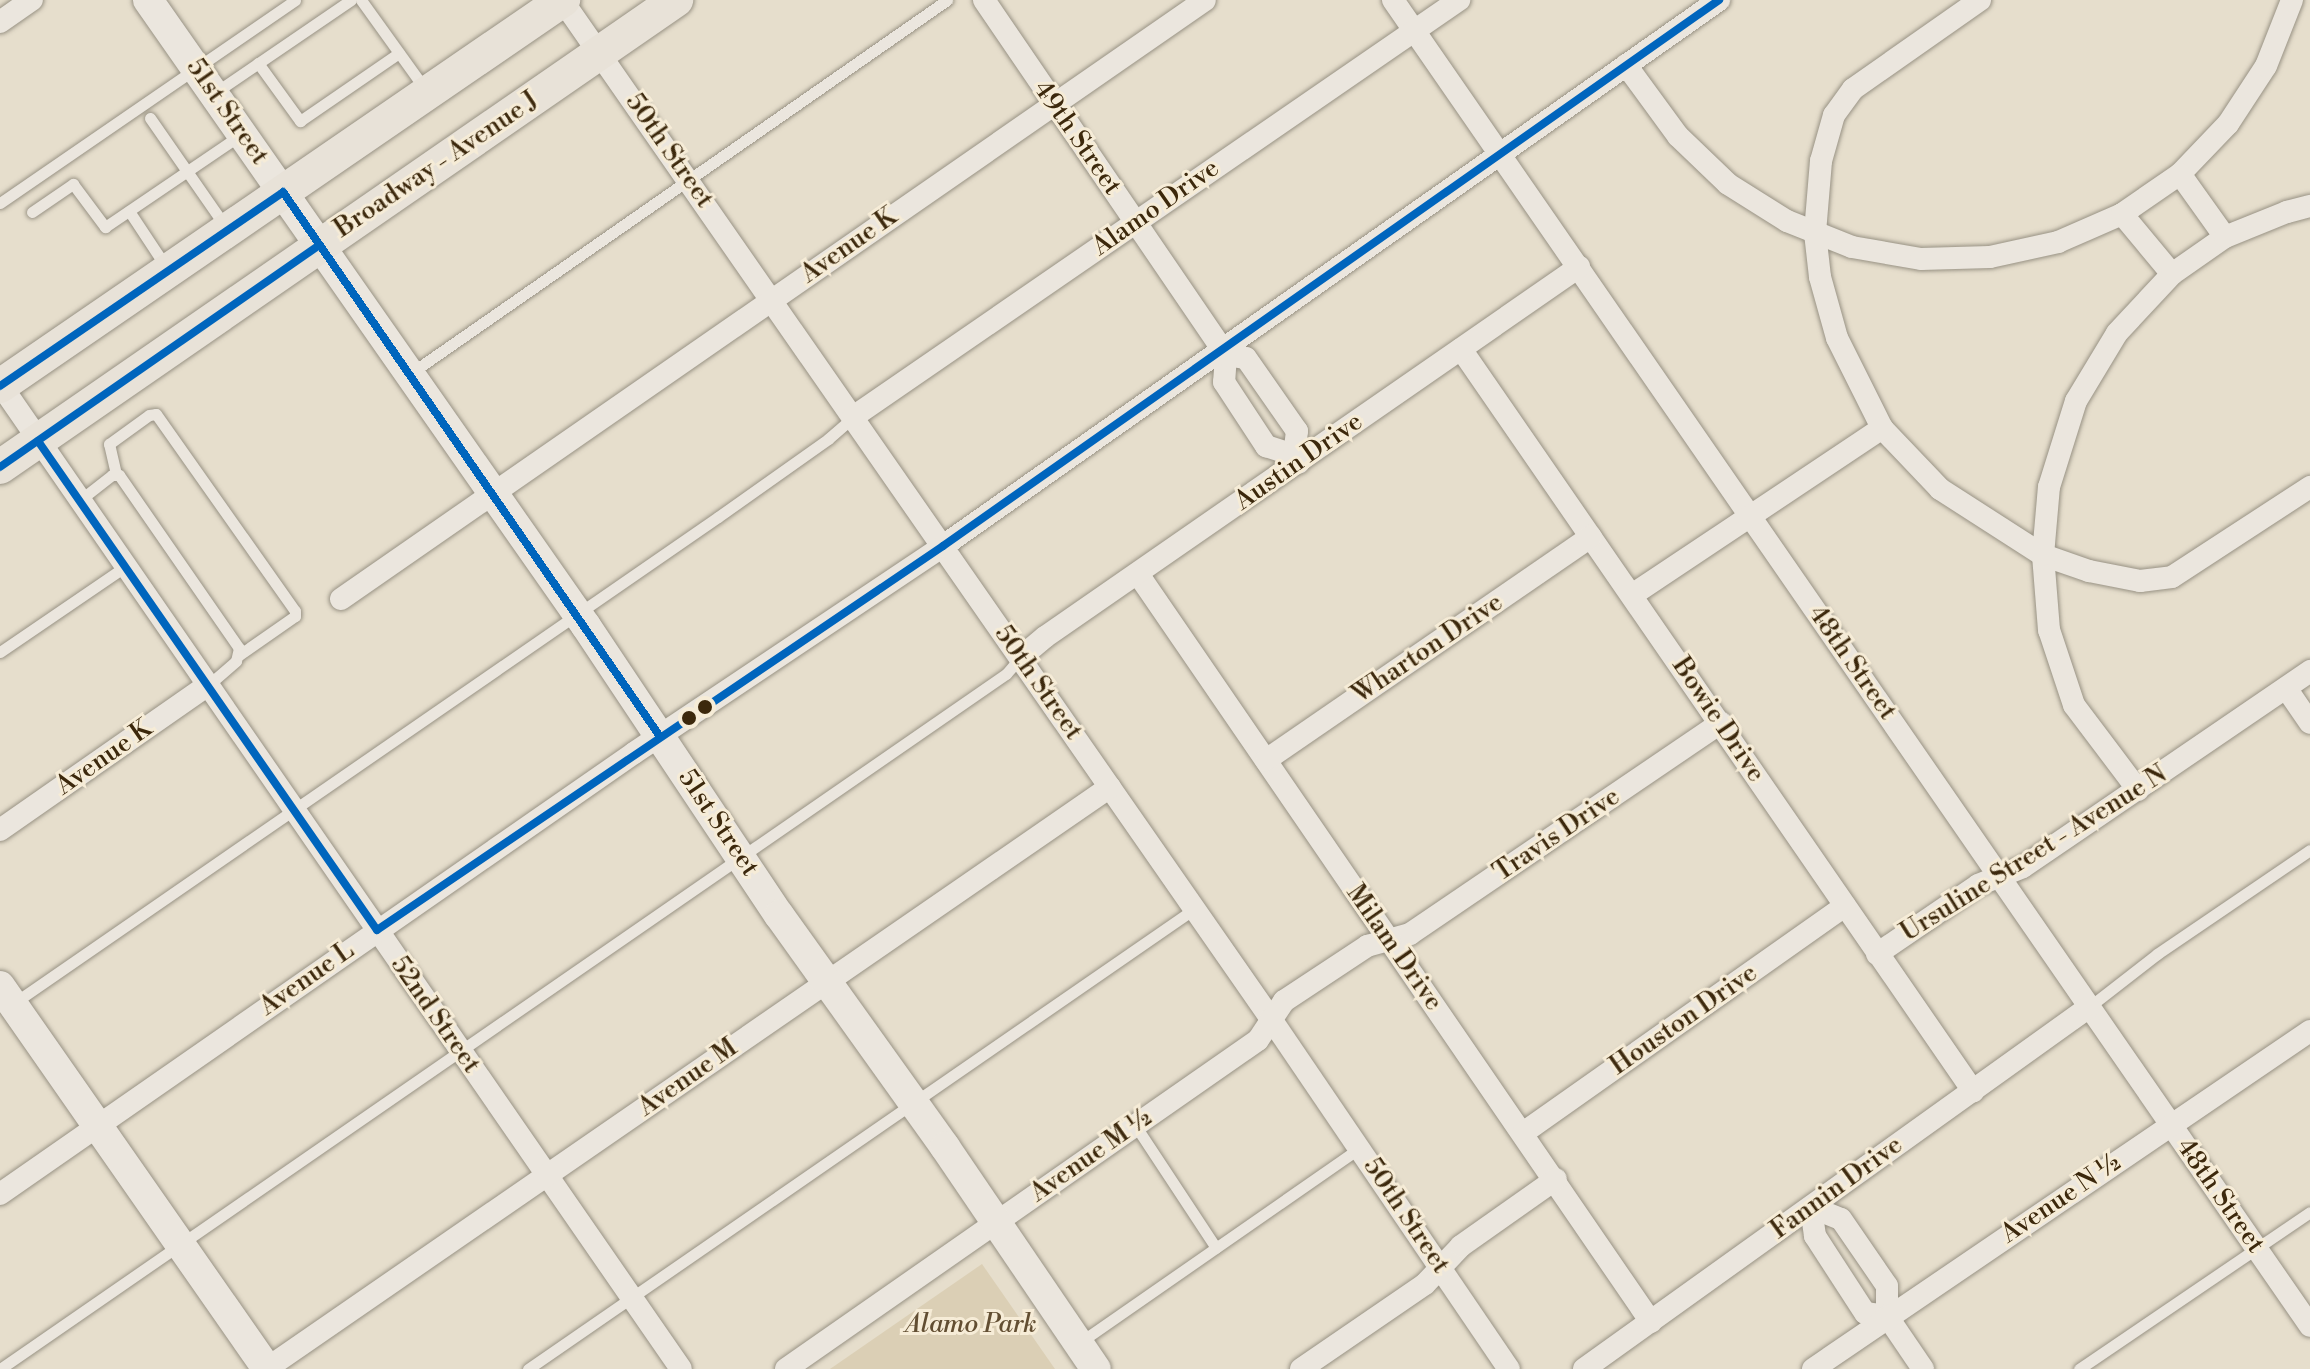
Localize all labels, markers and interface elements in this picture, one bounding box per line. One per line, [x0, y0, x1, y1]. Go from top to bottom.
street label: 51st Street [179, 53, 275, 171]
street label: 49th Street [1026, 75, 1128, 201]
street label: Broadway - Avenue J [329, 85, 545, 245]
street label: 50th Street [618, 88, 720, 214]
street label: Alamo Drive [1087, 153, 1225, 263]
street label: Avenue K [795, 202, 903, 290]
street label: Austin Drive [1229, 407, 1369, 517]
street label: Wharton Drive [1347, 587, 1509, 711]
street label: 48th Street [1801, 600, 1903, 726]
street label: 50th Street [987, 620, 1089, 746]
street label: Bowie Drive [1665, 652, 1771, 788]
unlabelled marker [697, 699, 713, 715]
unlabelled marker [681, 710, 697, 726]
street label: Avenue K [50, 714, 158, 802]
street label: Ursuline Street - Avenue N [1895, 759, 2173, 949]
street label: 51st Street [671, 764, 765, 882]
street label: Travis Drive [1488, 781, 1626, 889]
street label: Milam Drive [1339, 879, 1449, 1017]
street label: Avenue L [254, 935, 360, 1023]
street label: 52nd Street [383, 951, 487, 1079]
street label: Houston Drive [1604, 958, 1764, 1082]
street label: Avenue M [632, 1033, 744, 1123]
street label: Avenue M ½ [1024, 1103, 1158, 1209]
street label: Fannin Drive [1765, 1130, 1909, 1246]
street label: 48th Street [2169, 1133, 2271, 1259]
street label: Avenue N ½ [1995, 1148, 2127, 1250]
street label: 50th Street [1356, 1152, 1456, 1280]
park label: Alamo Park [905, 1309, 1037, 1341]

